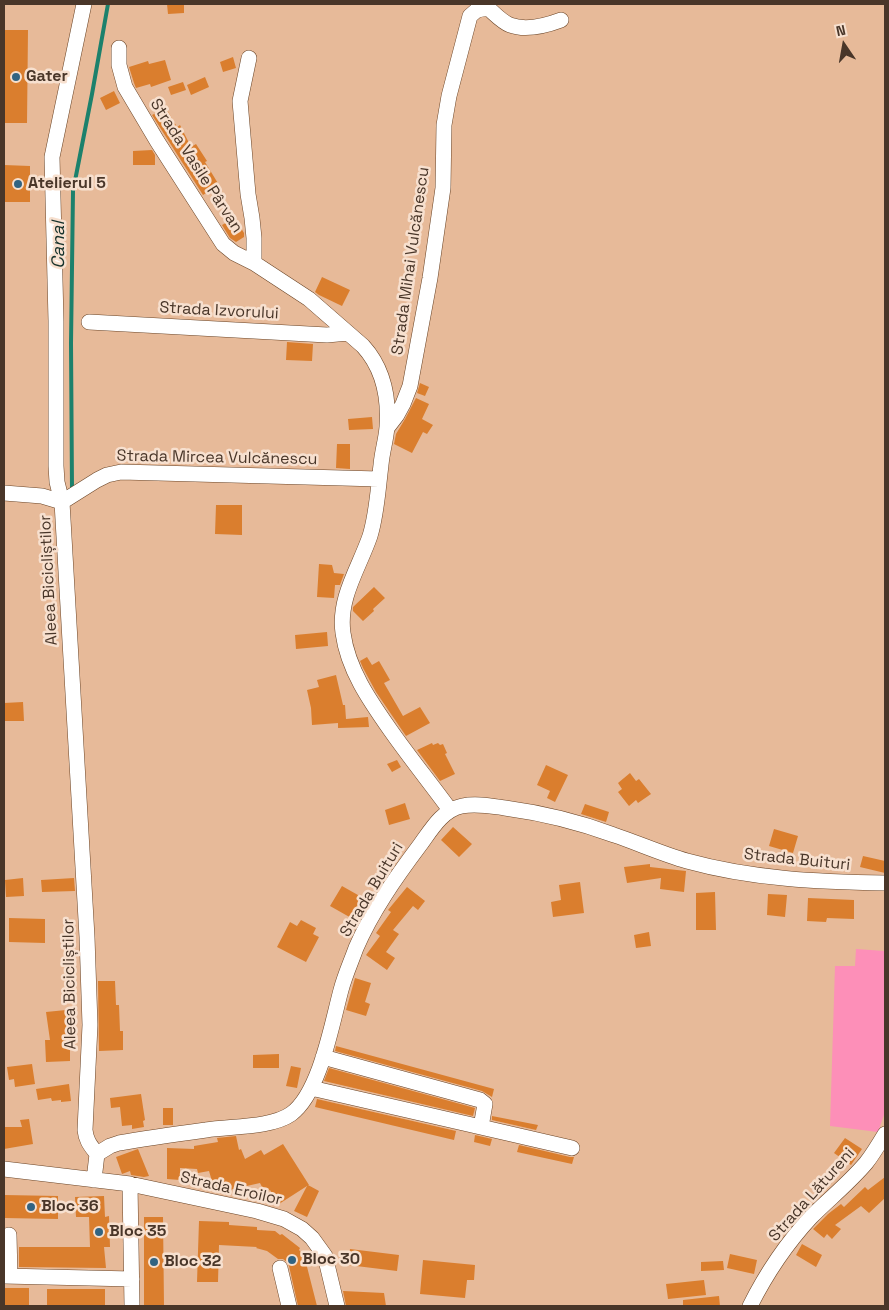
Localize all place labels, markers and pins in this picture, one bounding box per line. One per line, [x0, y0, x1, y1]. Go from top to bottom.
place label: Gater [26, 67, 68, 87]
marker: Gater [10, 71, 22, 83]
place label: Atelierul 5 [28, 174, 106, 194]
marker: Atelierul 5 [12, 178, 24, 190]
place label: Bloc 36 [41, 1197, 99, 1217]
marker: Bloc 36 [25, 1201, 37, 1213]
place label: Bloc 35 [109, 1222, 166, 1242]
marker: Bloc 35 [93, 1226, 105, 1238]
place label: Bloc 30 [302, 1250, 360, 1270]
place label: Bloc 32 [164, 1252, 221, 1272]
marker: Bloc 30 [286, 1254, 298, 1266]
marker: Bloc 32 [148, 1256, 160, 1268]

